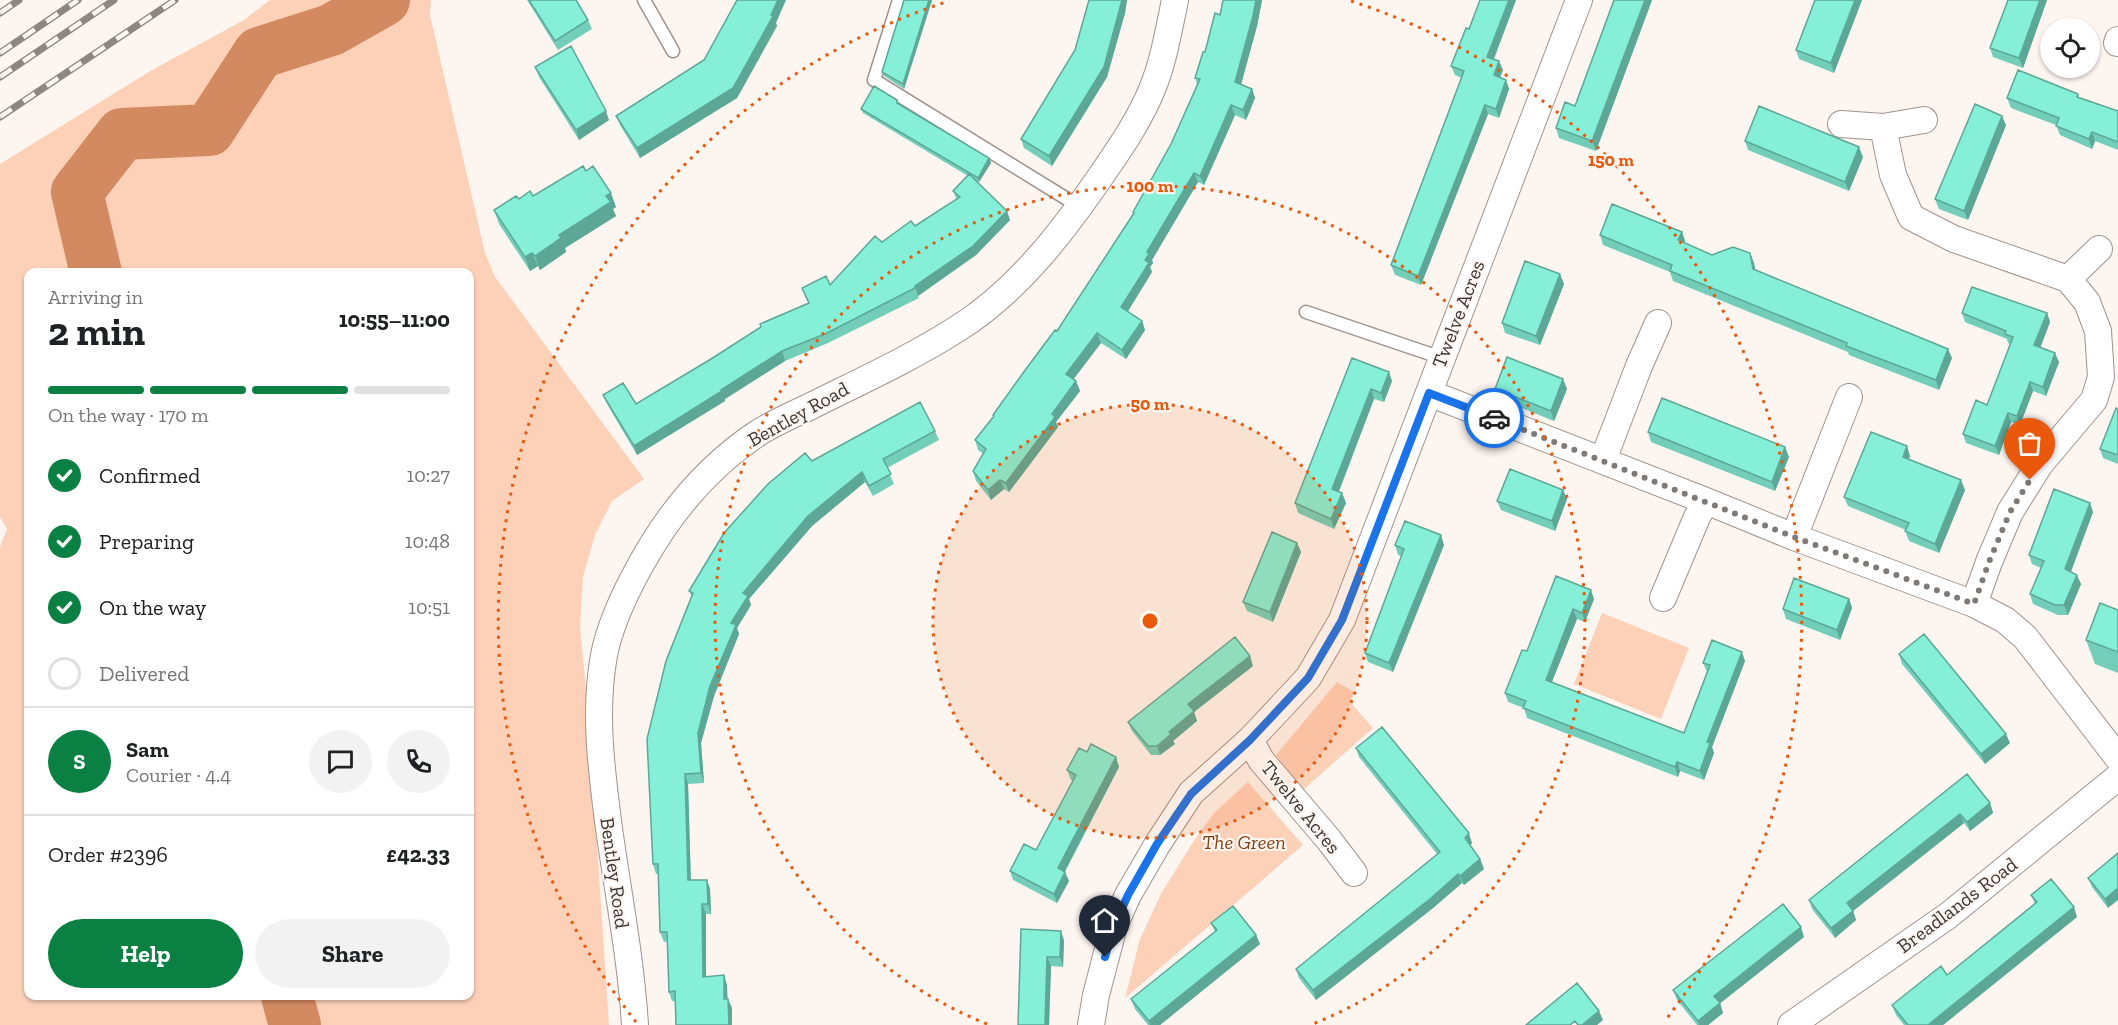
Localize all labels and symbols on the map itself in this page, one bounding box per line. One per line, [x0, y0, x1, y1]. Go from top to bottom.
text: 150 m [1588, 149, 1634, 171]
text: 100 m [1126, 175, 1174, 197]
street label: Twelve Acres [1426, 257, 1490, 371]
street label: Bentley Road [743, 376, 853, 452]
courier [1464, 388, 1524, 448]
text: 50 m [1131, 393, 1170, 415]
pin [2004, 418, 2055, 480]
centre of rings [1140, 611, 1160, 631]
street label: Twelve Acres [1256, 755, 1346, 859]
street label: Bentley Road [595, 816, 635, 930]
park label: The Green [1202, 830, 1286, 854]
street label: Breadlands Road [1892, 852, 2022, 958]
pin [1079, 895, 1130, 957]

